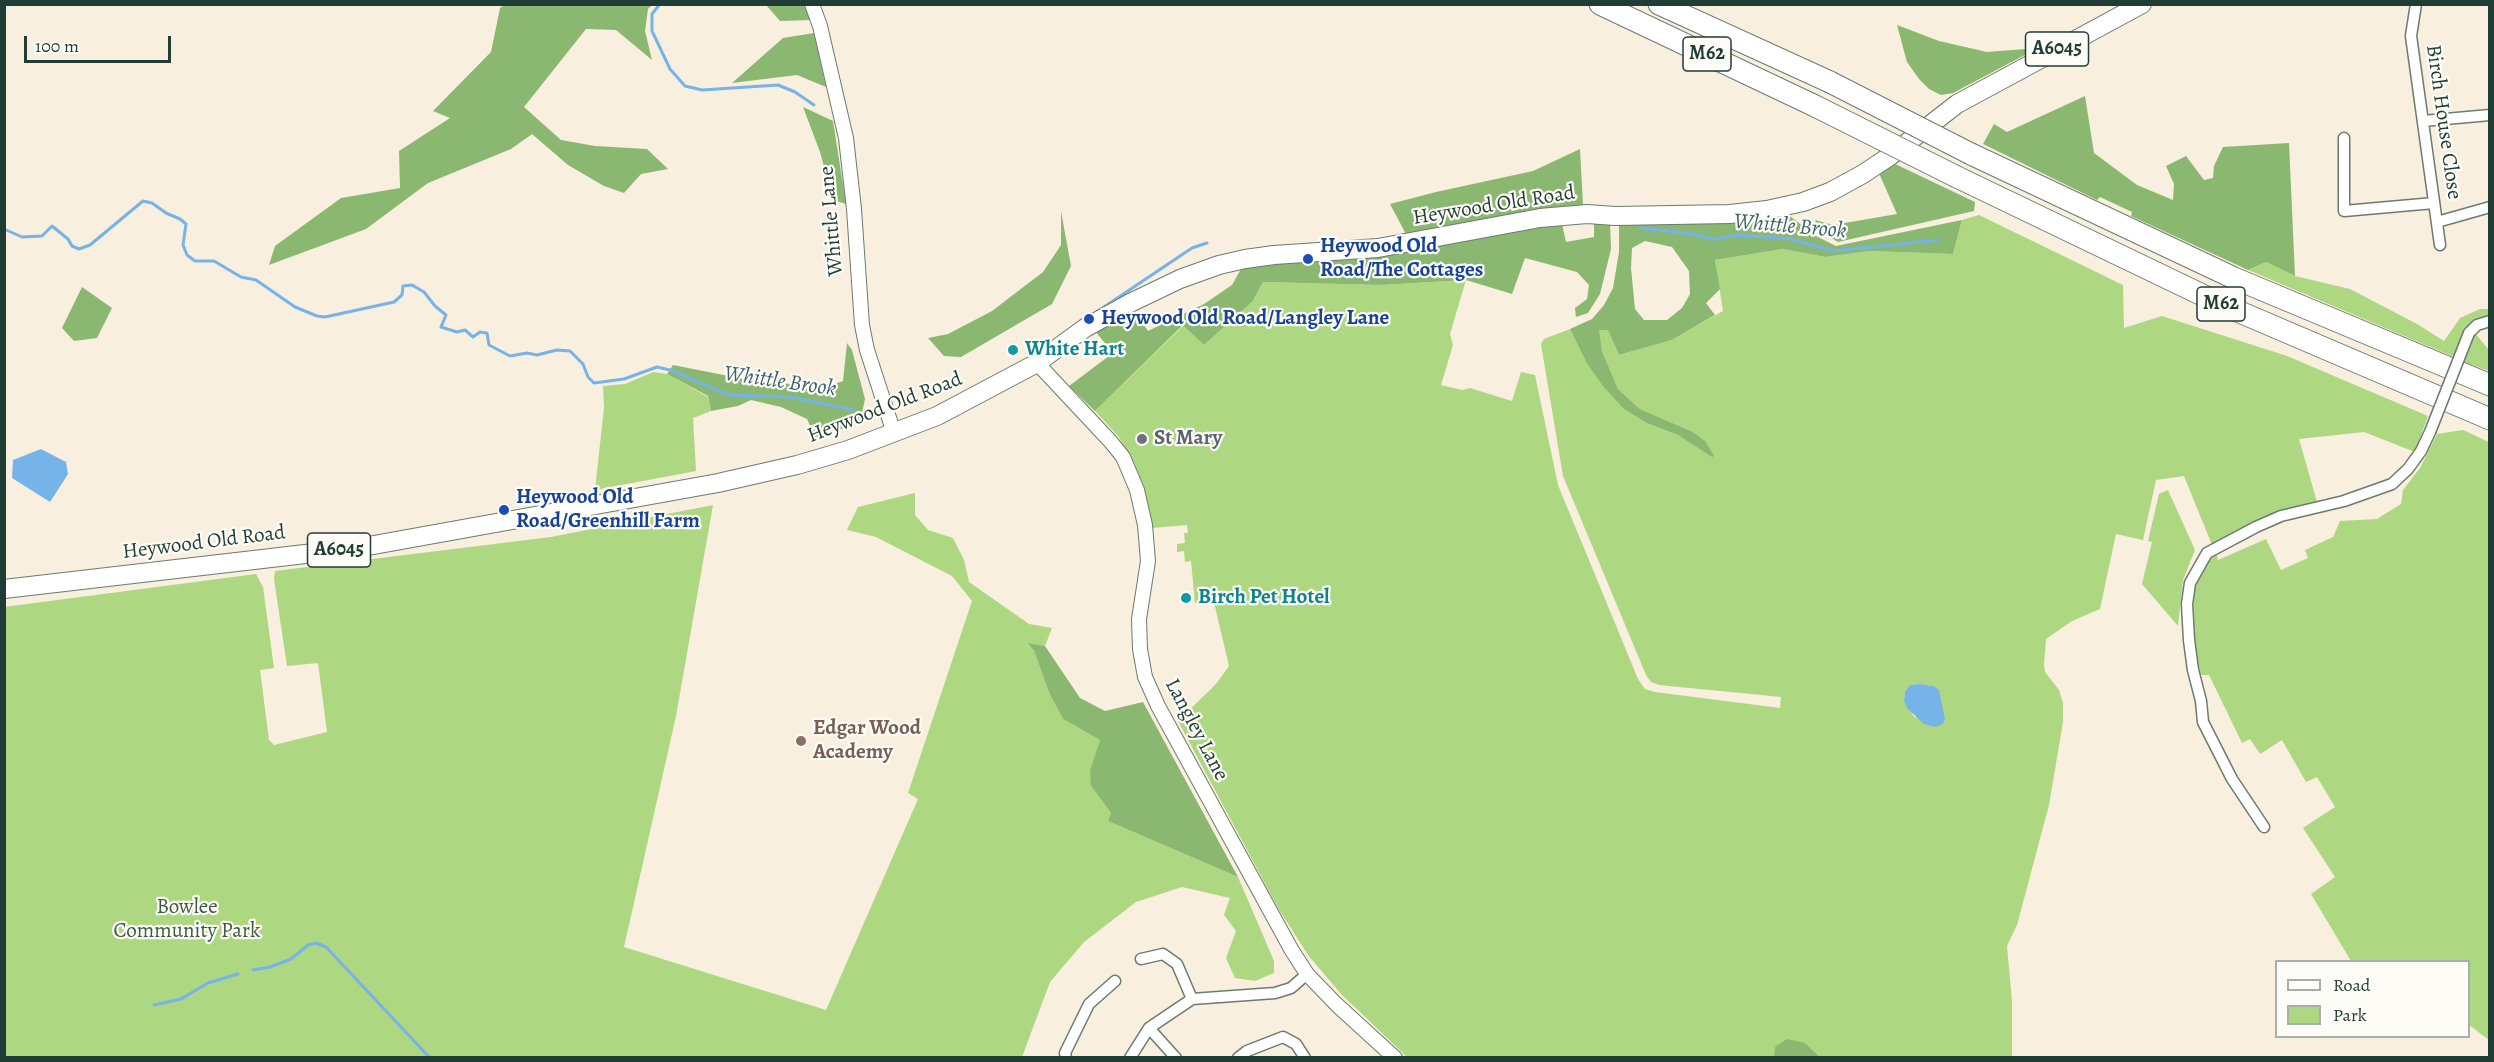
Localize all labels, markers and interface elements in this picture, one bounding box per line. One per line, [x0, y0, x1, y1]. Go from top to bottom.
scale bar [27, 24, 174, 62]
road number: A6045 [2026, 32, 2088, 66]
text: 100 m [35, 34, 79, 58]
road number: M62 [1683, 37, 1731, 71]
street label: Birch House Close [2420, 43, 2466, 201]
street label: Whittle Lane [815, 165, 849, 277]
street label: Heywood Old Road [1411, 181, 1577, 231]
water label: Whittle Brook [1733, 209, 1847, 245]
place label: Heywood Old Road/The Cottages [1320, 234, 1483, 284]
marker: Heywood Old Road/The Cottages [1301, 252, 1315, 266]
road number: M62 [2197, 287, 2245, 321]
place label: Heywood Old Road/Langley Lane [1101, 306, 1389, 332]
marker: Heywood Old Road/Langley Lane [1082, 312, 1096, 326]
place label: White Hart [1025, 337, 1124, 363]
marker: White Hart [1006, 343, 1020, 357]
water label: Whittle Brook [722, 361, 838, 403]
street label: Heywood Old Road [804, 367, 966, 449]
place label: St Mary [1154, 426, 1222, 452]
marker: St Mary [1135, 432, 1149, 446]
place label: Heywood Old Road/Greenhill Farm [516, 485, 700, 535]
marker: Heywood Old Road/Greenhill Farm [497, 503, 511, 517]
street label: Heywood Old Road [121, 521, 287, 565]
road number: A6045 [308, 533, 370, 567]
place label: Birch Pet Hotel [1198, 585, 1330, 611]
marker: Birch Pet Hotel [1179, 591, 1193, 605]
street label: Langley Lane [1159, 675, 1233, 785]
place label: Edgar Wood Academy [813, 716, 921, 766]
marker: Edgar Wood Academy [794, 734, 808, 748]
park label: Bowlee Community Park [114, 895, 260, 945]
legend [2275, 960, 2470, 1038]
text: Road [2333, 973, 2370, 997]
text: Park [2333, 1003, 2367, 1027]

